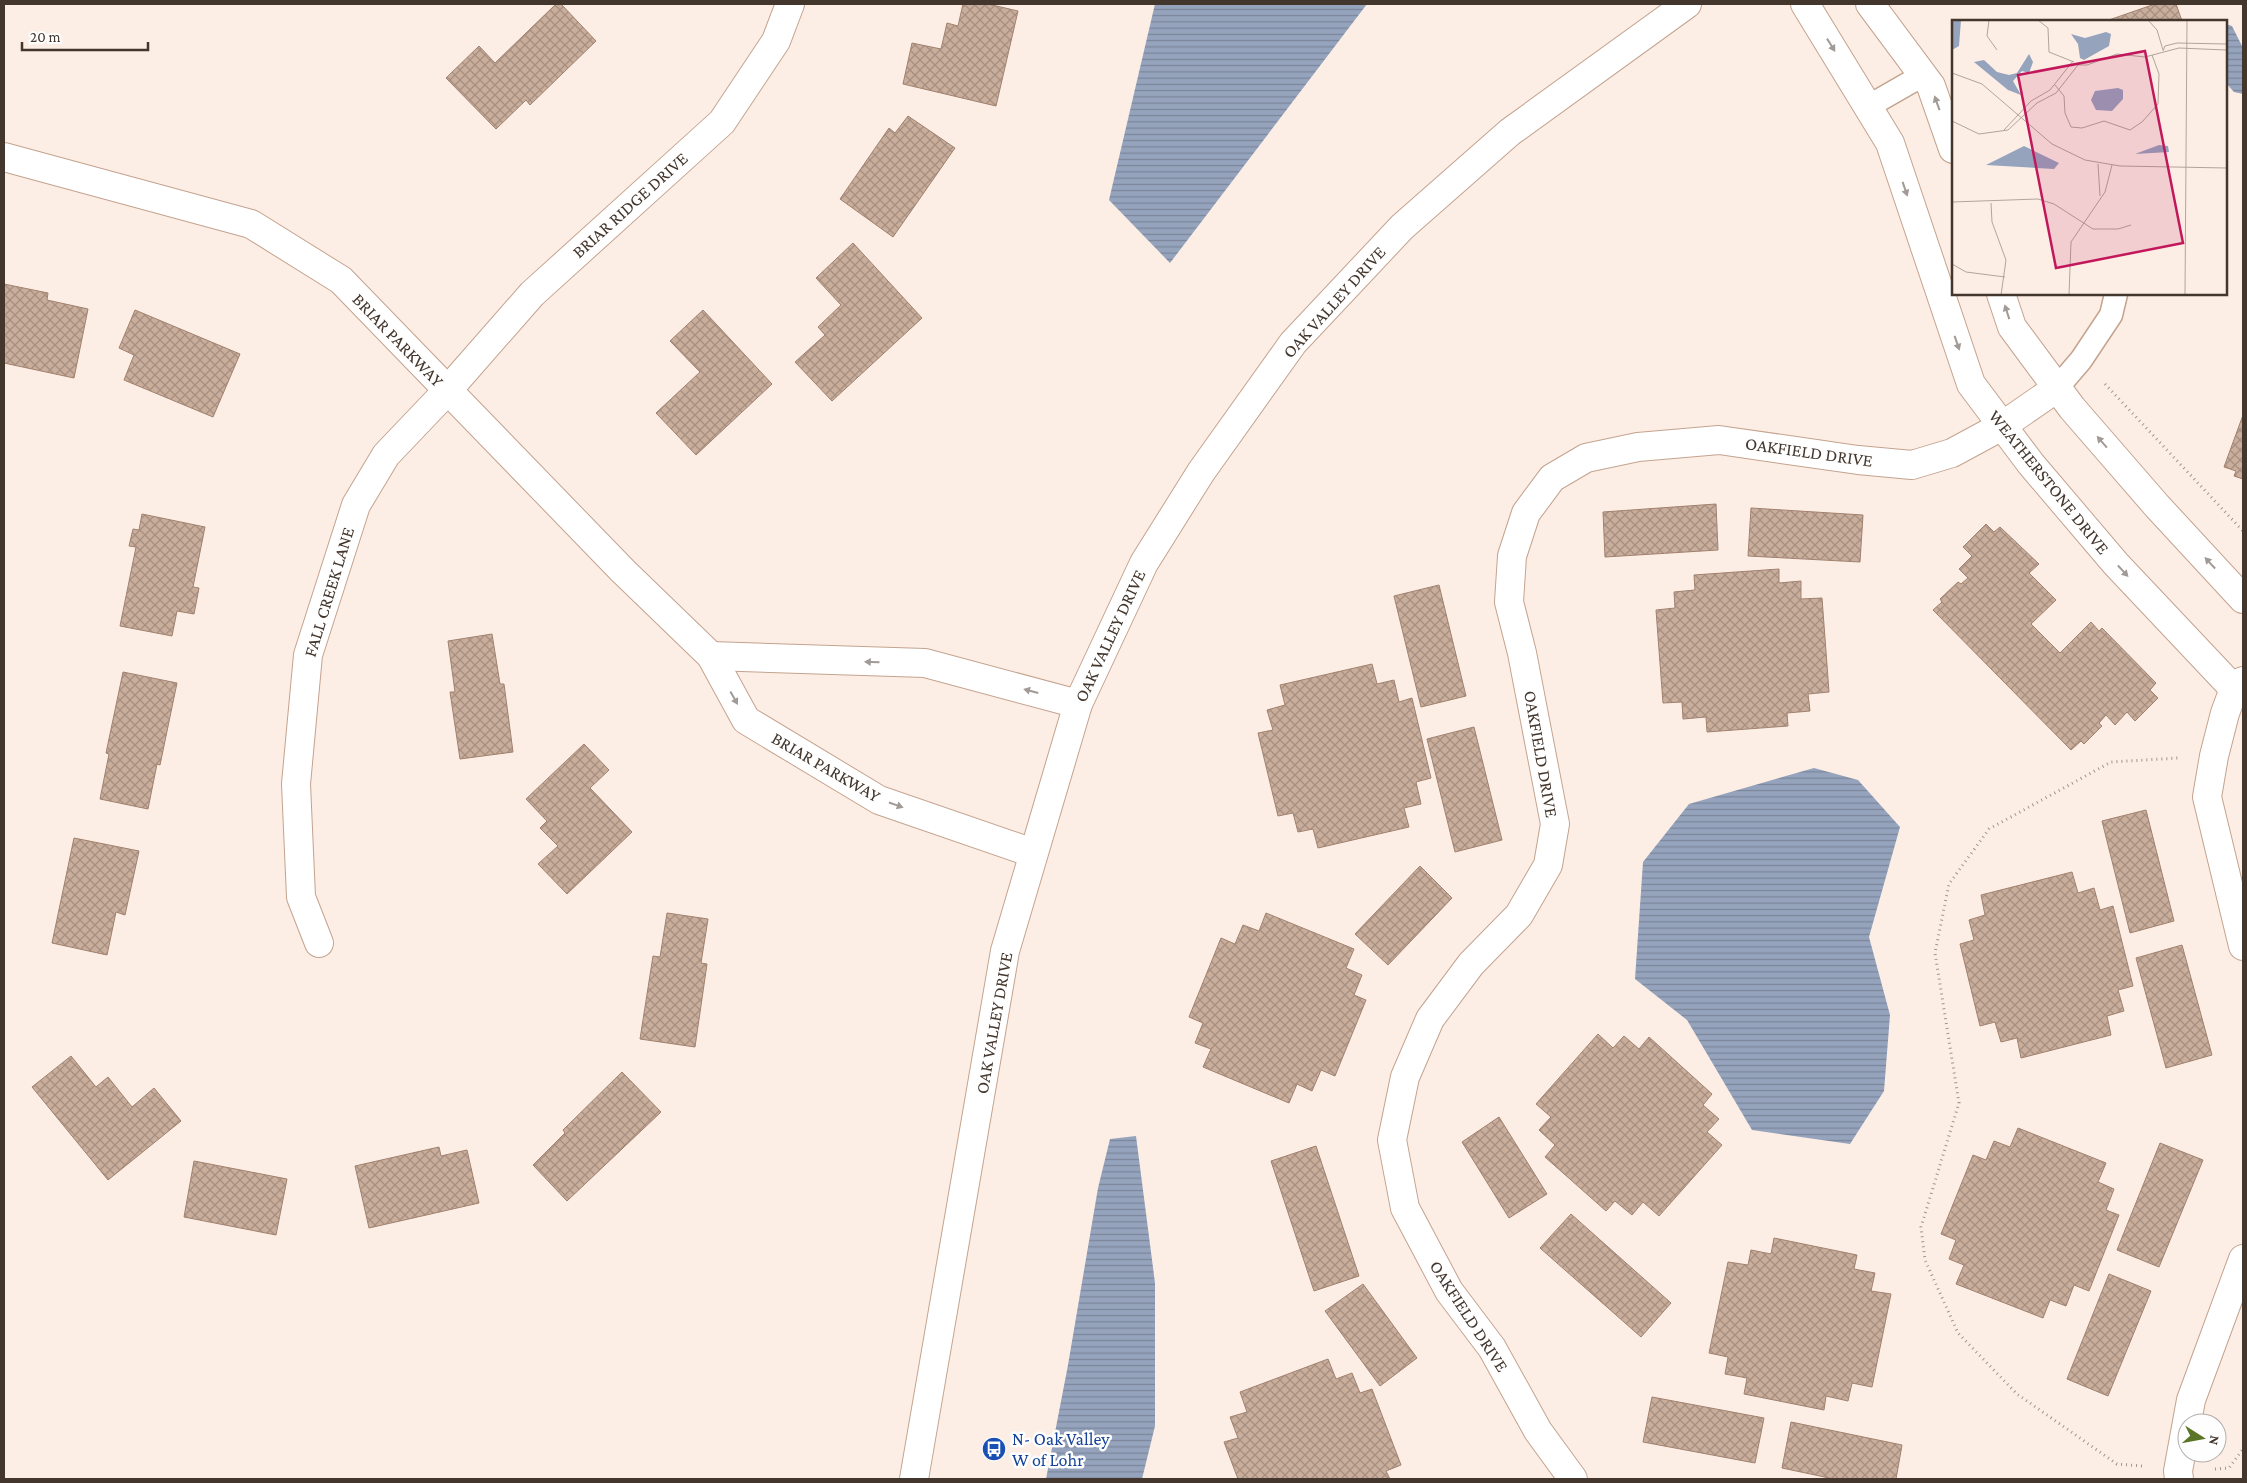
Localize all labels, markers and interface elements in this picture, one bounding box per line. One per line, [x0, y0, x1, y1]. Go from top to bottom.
scale bar [22, 20, 149, 52]
inset map [1952, 20, 2227, 295]
text: 20 m [30, 29, 61, 45]
one-way arrow [1826, 39, 1835, 52]
one-way arrow [1933, 96, 1940, 111]
street label: BRIAR RIDGE DRIVE [568, 148, 692, 262]
one-way arrow [1902, 181, 1910, 196]
street label: OAK VALLEY DRIVE [1279, 242, 1390, 362]
street label: BRIAR PARKWAY [348, 289, 448, 391]
one-way arrow [2003, 304, 2010, 319]
one-way arrow [1954, 335, 1961, 350]
street label: WEATHERSTONE DRIVE [1985, 406, 2113, 558]
street label: OAKFIELD DRIVE [1744, 433, 1874, 471]
one-way arrow [2096, 437, 2108, 449]
street label: FALL CREEK LANE [300, 524, 358, 659]
one-way arrow [2204, 558, 2216, 570]
one-way arrow [2117, 565, 2129, 577]
street label: OAK VALLEY DRIVE [1071, 567, 1149, 705]
one-way arrow [864, 657, 880, 665]
one-way arrow [1023, 687, 1038, 695]
street label: OAKFIELD DRIVE [1520, 689, 1562, 819]
one-way arrow [730, 692, 739, 705]
street label: BRIAR PARKWAY [768, 728, 884, 806]
one-way arrow [889, 802, 904, 810]
street label: OAK VALLEY DRIVE [972, 950, 1016, 1095]
street label: OAKFIELD DRIVE [1426, 1257, 1512, 1376]
north arrow [2177, 1413, 2227, 1463]
place label: N- Oak Valley W of Lohr [1012, 1429, 1110, 1470]
text: N [2206, 1434, 2224, 1447]
bus stop icon: N- Oak Valley W of Lohr [981, 1436, 1007, 1462]

